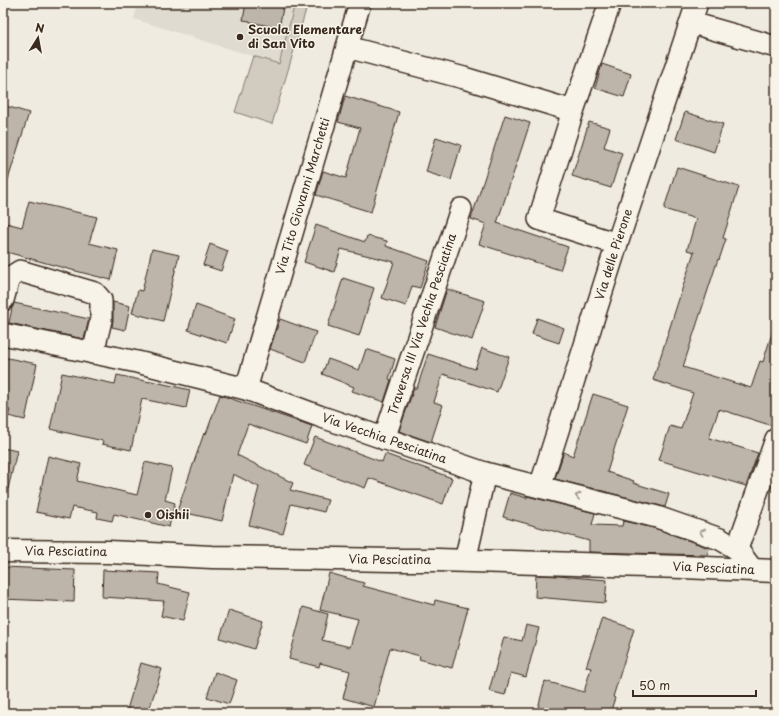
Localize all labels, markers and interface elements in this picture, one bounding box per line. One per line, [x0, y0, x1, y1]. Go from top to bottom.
north arrow [18, 18, 58, 58]
text: N [34, 19, 46, 37]
place label: Scuola Elementare di San Vito [248, 20, 362, 52]
marker: Scuola Elementare di San Vito [235, 32, 245, 42]
street label: Via Tito Giovanni Marchetti [270, 115, 334, 277]
street label: Via delle Pierone [590, 206, 636, 302]
street label: Traversa III Via Vechia Pesciatina [383, 230, 460, 417]
street label: Via Vecchia Pesciatina [320, 408, 450, 467]
one-way arrow [574, 493, 581, 501]
place label: Oishii [156, 505, 190, 523]
marker: Oishii [143, 510, 153, 520]
one-way arrow [699, 529, 706, 537]
street label: Via Pesciatina [25, 541, 108, 560]
street label: Via Pesciatina [349, 549, 431, 568]
street label: Via Pesciatina [672, 557, 756, 578]
scale bar [633, 672, 756, 698]
text: 50 m [639, 676, 670, 694]

